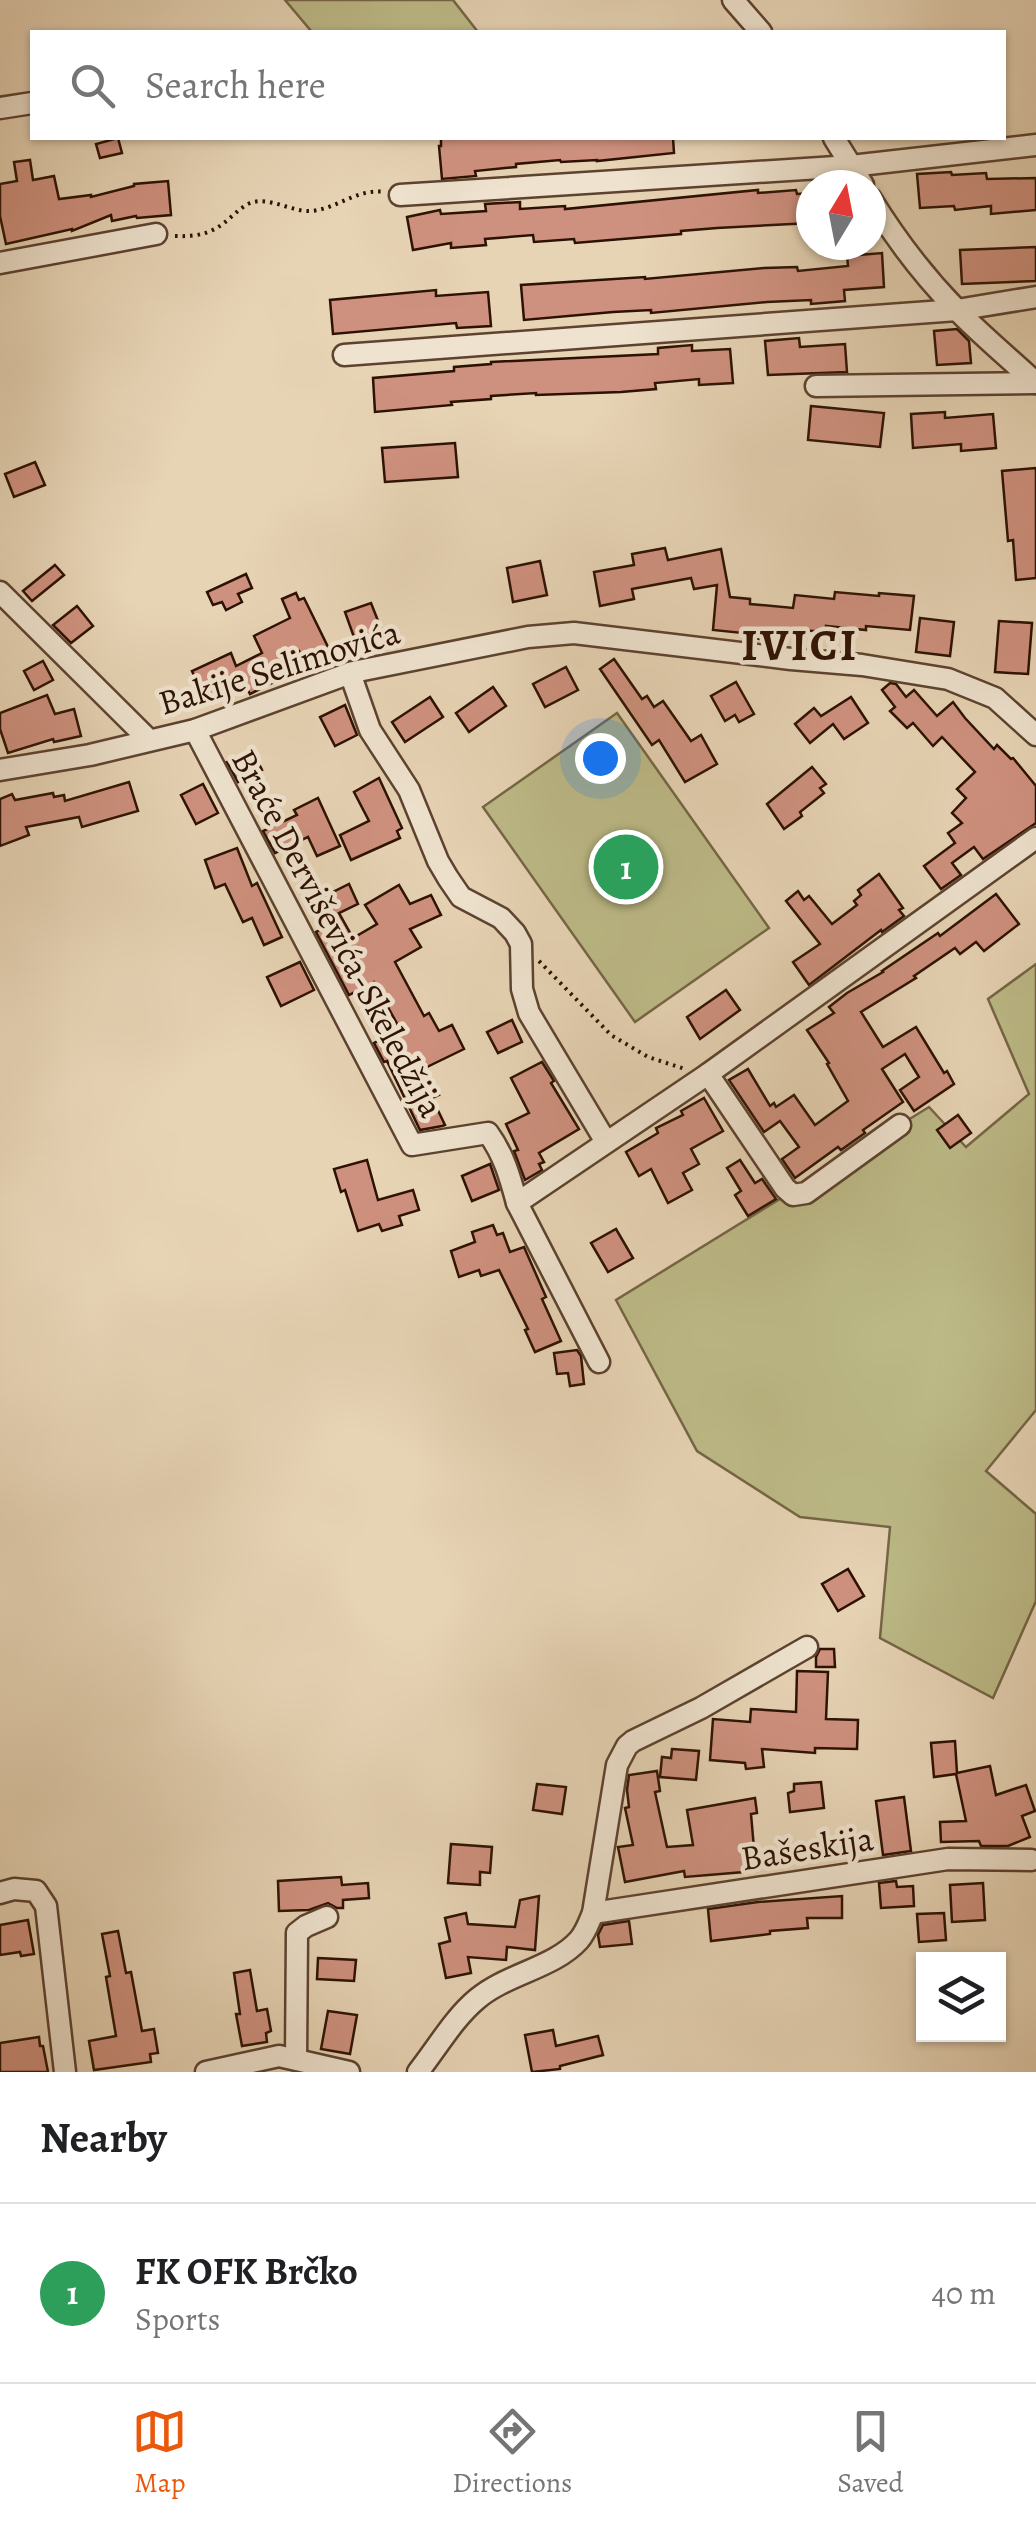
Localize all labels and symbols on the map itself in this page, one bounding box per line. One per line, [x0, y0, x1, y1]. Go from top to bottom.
north arrow [796, 170, 886, 260]
street label: Bakije Selimovića [152, 607, 406, 727]
district label: IVICI [741, 614, 859, 676]
your location [575, 733, 626, 784]
street label: Braće Derviševića-Skeledžija [220, 741, 456, 1126]
pin: 1 [594, 830, 658, 904]
street label: Bašeskija [737, 1814, 877, 1882]

